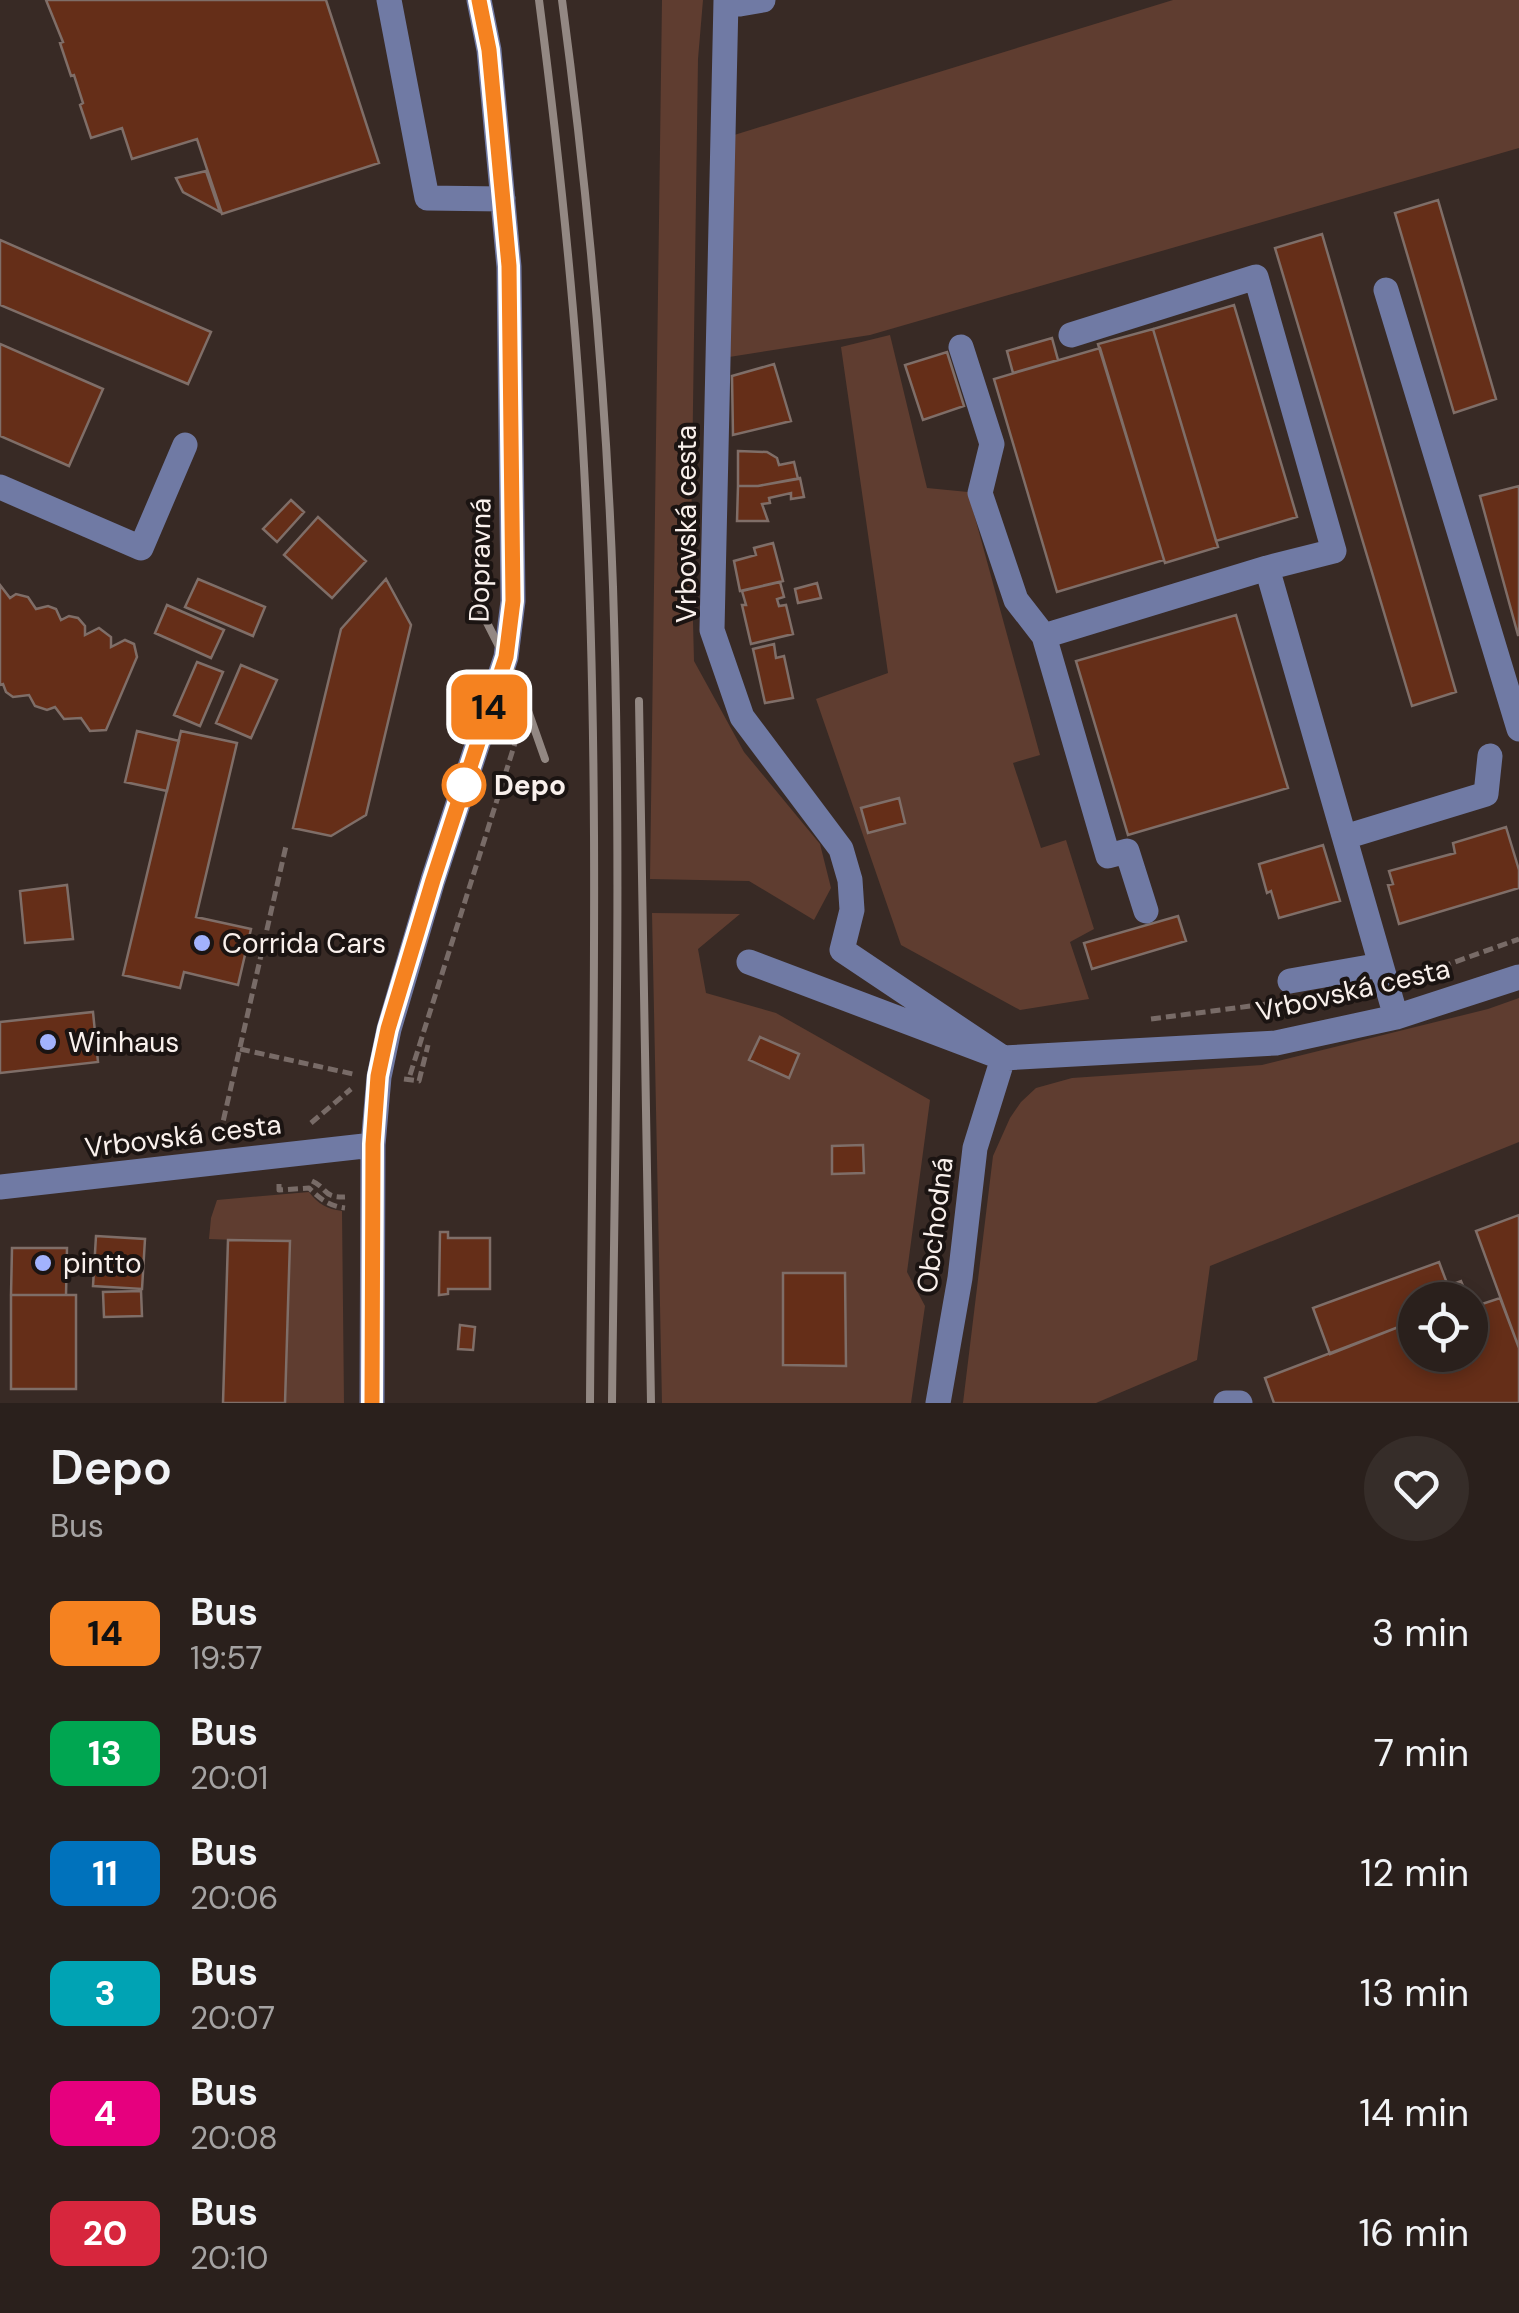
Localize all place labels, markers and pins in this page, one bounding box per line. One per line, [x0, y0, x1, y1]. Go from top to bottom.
marker: Depo [443, 764, 485, 806]
place label: Depo [494, 767, 566, 804]
place label: Corrida Cars [222, 925, 386, 962]
marker: Corrida Cars [191, 932, 213, 954]
place label: Winhaus [68, 1024, 179, 1061]
marker: Winhaus [37, 1031, 59, 1053]
place label: pintto [63, 1245, 141, 1282]
marker: pintto [32, 1252, 54, 1274]

